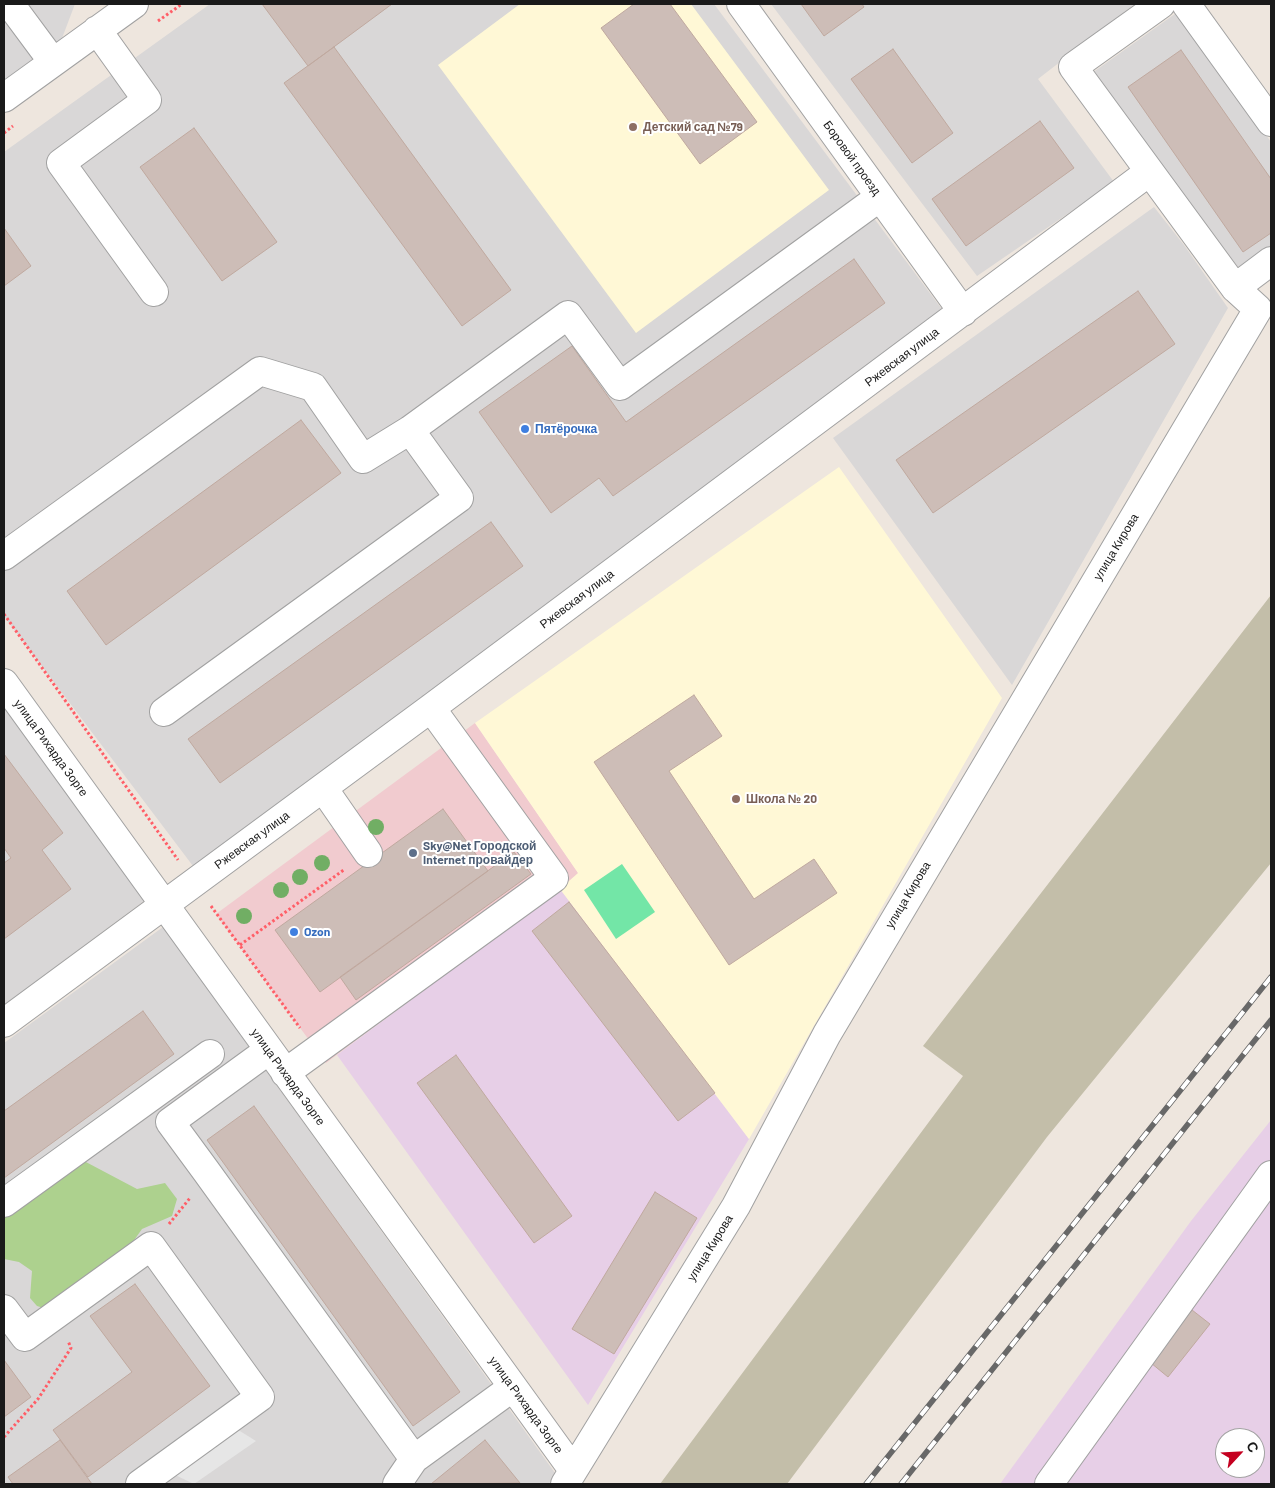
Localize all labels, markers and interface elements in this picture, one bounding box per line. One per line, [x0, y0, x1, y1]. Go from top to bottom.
street label: Боровой проезд [820, 118, 884, 198]
place label: Детский сад №79 [643, 120, 743, 134]
marker: Детский сад №79 [627, 121, 639, 133]
street label: Ржевская улица [862, 324, 942, 390]
place label: Пятёрочка [535, 422, 597, 436]
marker: Пятёрочка [519, 423, 531, 435]
street label: улица Кирова [1090, 511, 1142, 583]
street label: Ржевская улица [537, 566, 617, 632]
street label: улица Рихарда Зорге [11, 697, 91, 799]
place label: Школа № 20 [746, 792, 817, 806]
marker: Школа № 20 [730, 793, 742, 805]
street label: Ржевская улица [212, 808, 292, 872]
place label: Sky@Net Городской Internet провайдер [423, 839, 536, 867]
marker: Sky@Net Городской Internet провайдер [407, 847, 419, 859]
street label: улица Кирова [882, 859, 934, 931]
place label: Ozon [304, 925, 330, 939]
marker: Ozon [288, 926, 300, 938]
street label: улица Рихарда Зорге [248, 1026, 328, 1128]
street label: улица Кирова [684, 1212, 736, 1284]
street label: улица Рихарда Зорге [486, 1354, 566, 1456]
north arrow [1215, 1428, 1265, 1478]
text: С [1243, 1439, 1263, 1455]

